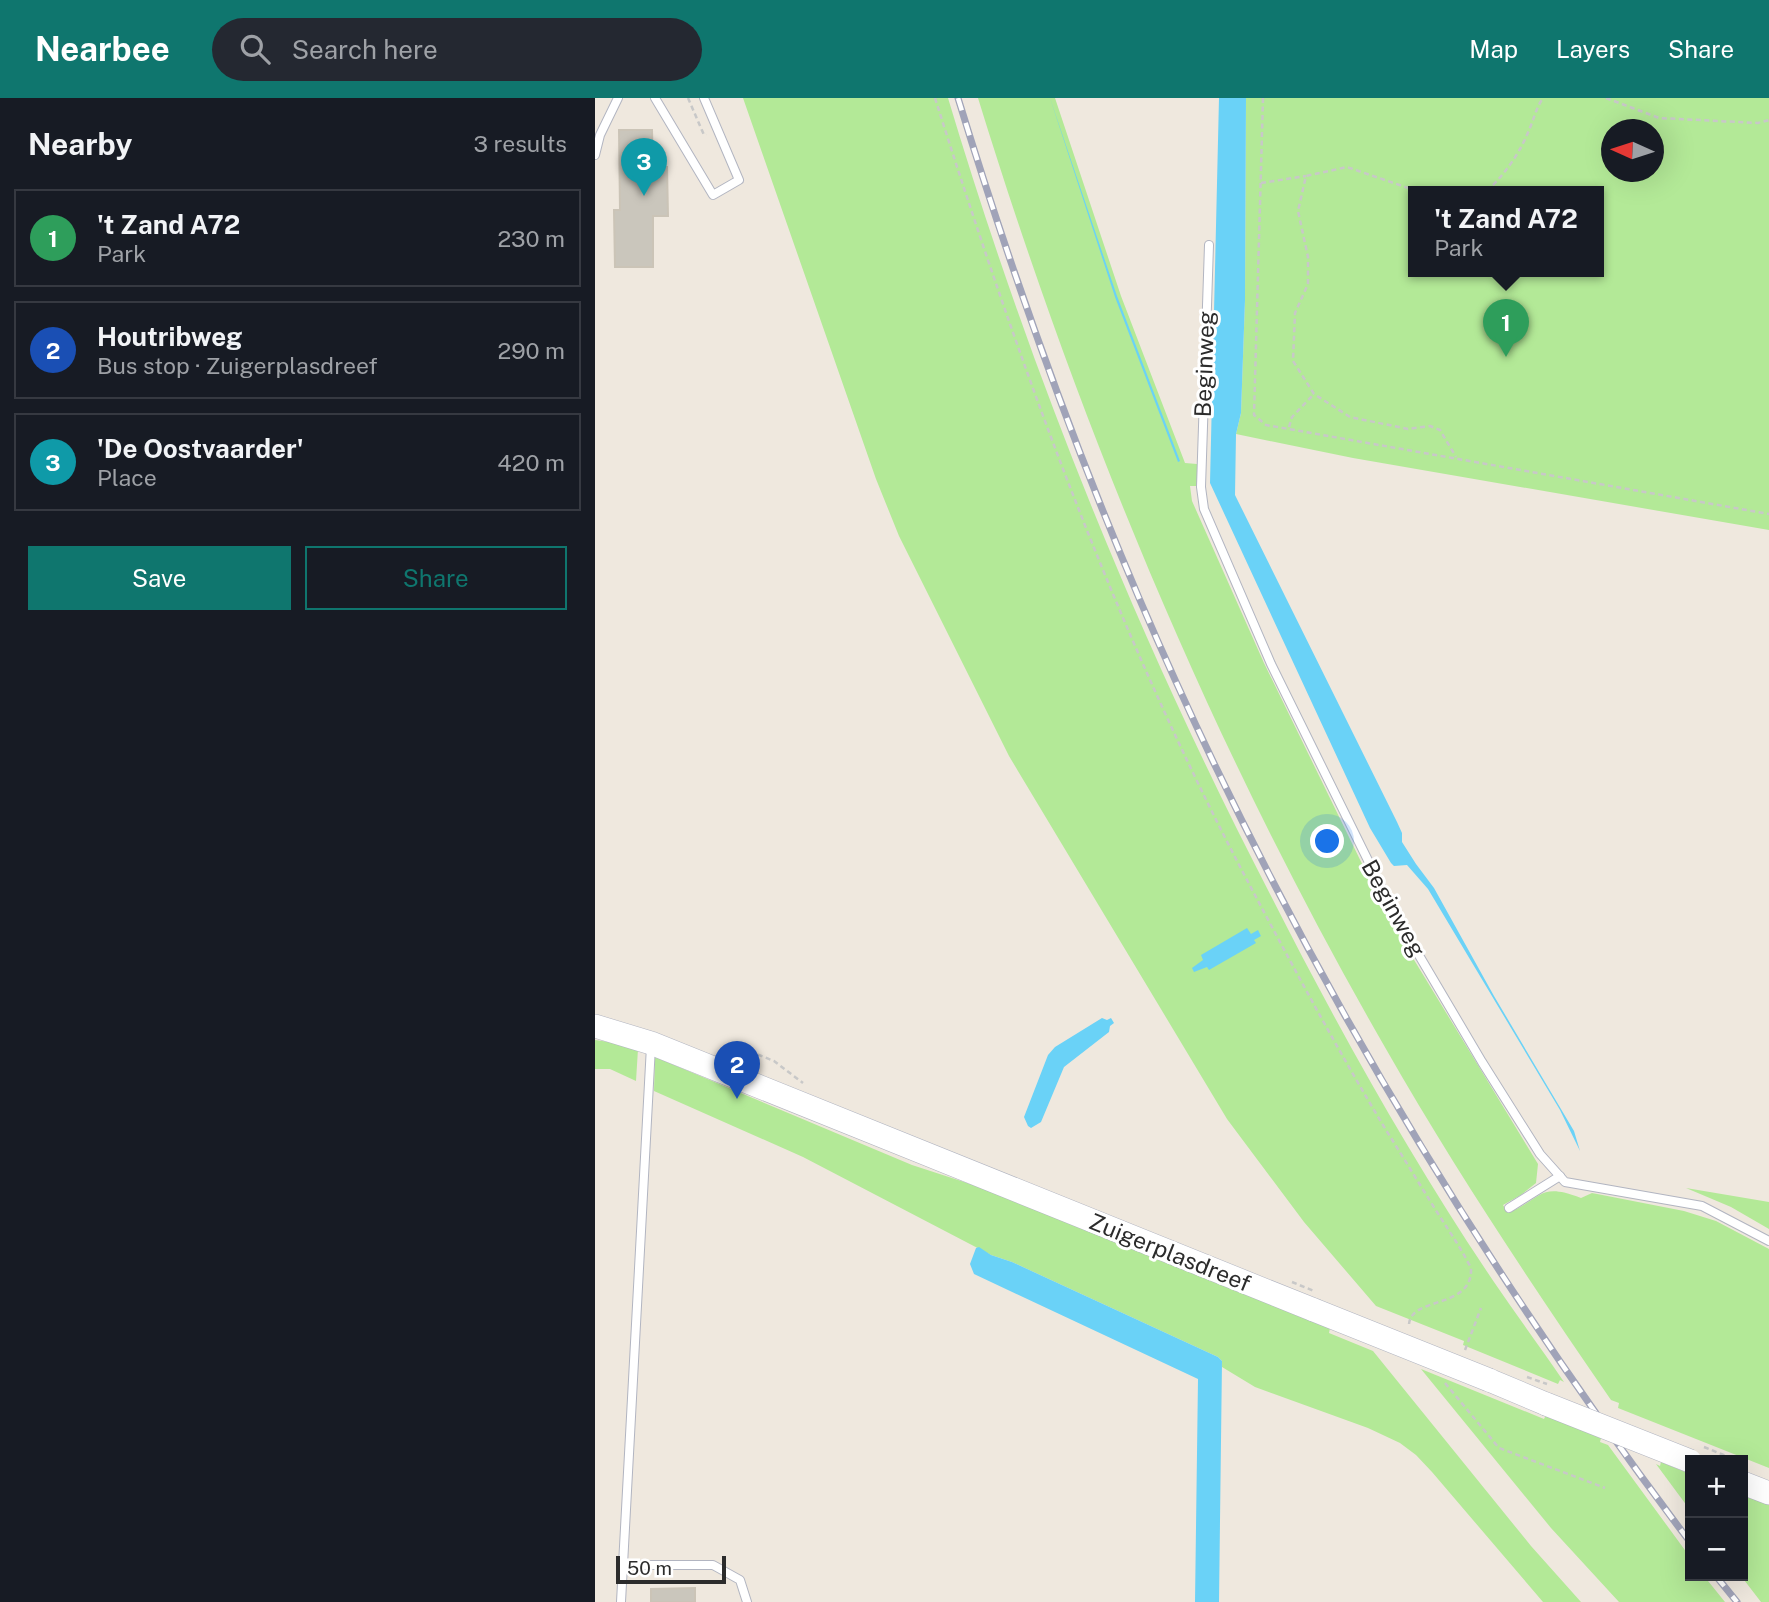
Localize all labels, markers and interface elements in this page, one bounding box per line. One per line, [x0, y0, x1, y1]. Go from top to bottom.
search box [212, 18, 702, 81]
text: Nearbee [35, 30, 170, 68]
icon: search [236, 30, 274, 68]
text: Search here [292, 34, 438, 65]
text: Map [1469, 35, 1518, 63]
text: Layers [1556, 35, 1630, 63]
text: Share [1668, 35, 1734, 63]
north arrow [1601, 119, 1664, 182]
text: Nearby [28, 126, 132, 162]
text: 3 results [473, 130, 567, 157]
pin: 3 [621, 138, 667, 196]
popup [1408, 186, 1604, 277]
text: 't Zand A72 [1434, 203, 1578, 234]
text: 't Zand A72 [97, 209, 240, 240]
text: 1 [48, 225, 58, 252]
text: 230 m [497, 225, 565, 252]
text: Park [1434, 234, 1483, 261]
text: Park [97, 240, 146, 267]
pin: 1 [1483, 299, 1529, 357]
street label: Beginweg [1189, 310, 1219, 418]
text: Houtribweg [97, 321, 242, 352]
text: 2 [46, 337, 60, 364]
text: 290 m [498, 337, 565, 364]
text: Bus stop · Zuigerplasdreef [97, 352, 378, 379]
text: 'De Oostvaarder' [97, 433, 304, 464]
text: 3 [45, 449, 61, 476]
text: 420 m [497, 449, 565, 476]
text: Place [97, 464, 157, 491]
button: Save [28, 546, 291, 610]
button: Share [305, 546, 567, 610]
your location [1310, 824, 1344, 858]
street label: Beginweg [1356, 855, 1432, 961]
pin: 2 [714, 1041, 760, 1099]
street label: Zuigerplasdreef [1085, 1207, 1255, 1297]
map controls [1685, 1455, 1748, 1581]
button: + [1685, 1455, 1748, 1518]
button: − [1685, 1518, 1748, 1581]
scale bar [616, 1553, 726, 1585]
text: 50 m [627, 1557, 672, 1579]

